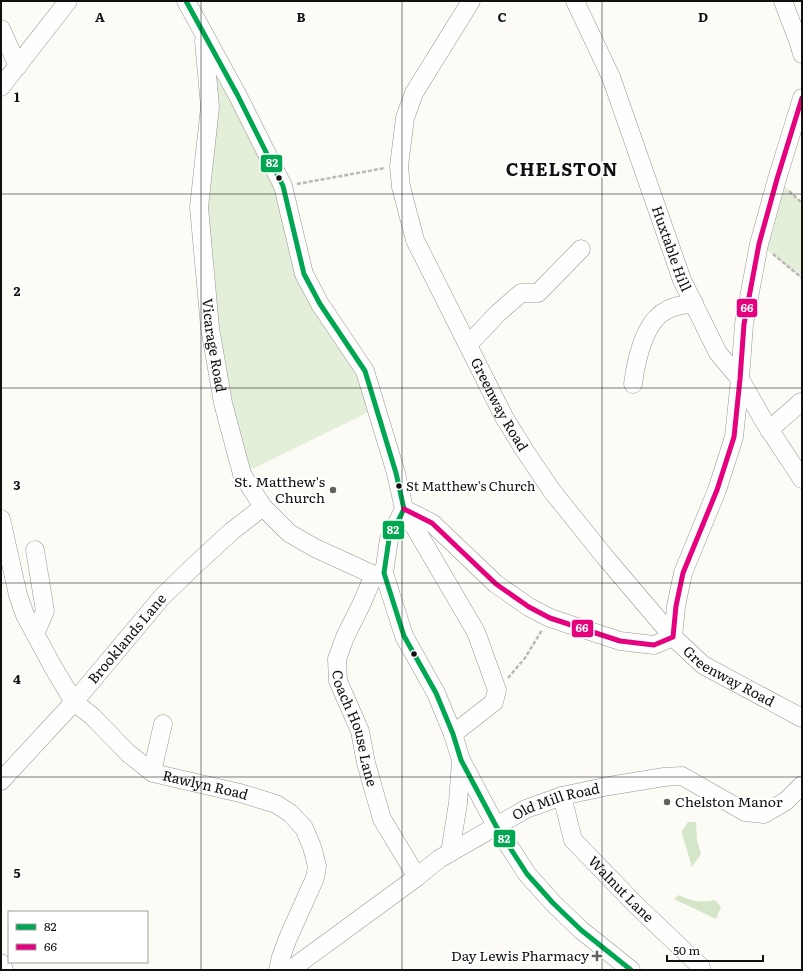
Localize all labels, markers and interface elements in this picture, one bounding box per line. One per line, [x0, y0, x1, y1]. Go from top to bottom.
text: A [95, 7, 105, 26]
text: B [297, 7, 306, 26]
text: C [497, 7, 507, 26]
text: D [698, 7, 708, 26]
text: 1 [14, 87, 20, 106]
line badge: 82 [260, 154, 283, 173]
text: 82 [266, 154, 278, 170]
district label: CHELSTON [506, 155, 618, 182]
unlabelled marker [274, 173, 284, 183]
street label: Huxtable Hill [648, 203, 697, 295]
text: 2 [14, 281, 21, 300]
street label: Vicarage Road [198, 297, 232, 394]
line badge: 66 [736, 298, 758, 318]
text: 66 [741, 299, 754, 315]
street label: Greenway Road [467, 354, 534, 455]
place label: St. Matthew's Church [234, 471, 325, 507]
text: 3 [13, 475, 21, 494]
place label: St Matthew's Church [406, 476, 536, 495]
marker: St Matthew's Church [394, 481, 404, 491]
marker: St. Matthew's Church [328, 485, 338, 495]
line badge: 82 [382, 520, 405, 540]
text: 82 [387, 521, 399, 537]
street label: Brooklands Lane [82, 589, 170, 688]
line badge: 66 [571, 619, 594, 638]
text: 66 [576, 619, 589, 635]
street label: Greenway Road [679, 641, 779, 711]
unlabelled marker [409, 649, 419, 659]
text: 4 [13, 669, 21, 688]
street label: Coach House Lane [329, 669, 383, 789]
street label: Rawlyn Road [161, 765, 251, 804]
street label: Old Mill Road [508, 777, 602, 824]
place label: Chelston Manor [675, 791, 783, 811]
marker: Chelston Manor [662, 797, 672, 807]
line badge: 82 [493, 829, 516, 848]
text: 82 [498, 830, 510, 846]
street label: Walnut Lane [584, 851, 659, 926]
text: 5 [13, 863, 21, 882]
legend [8, 911, 148, 963]
text: 82 [44, 917, 57, 935]
text: 66 [44, 937, 57, 955]
scale bar [667, 937, 763, 963]
text: 50 m [673, 941, 700, 959]
place label: Day Lewis Pharmacy [451, 945, 590, 965]
marker: Day Lewis Pharmacy [592, 951, 602, 961]

